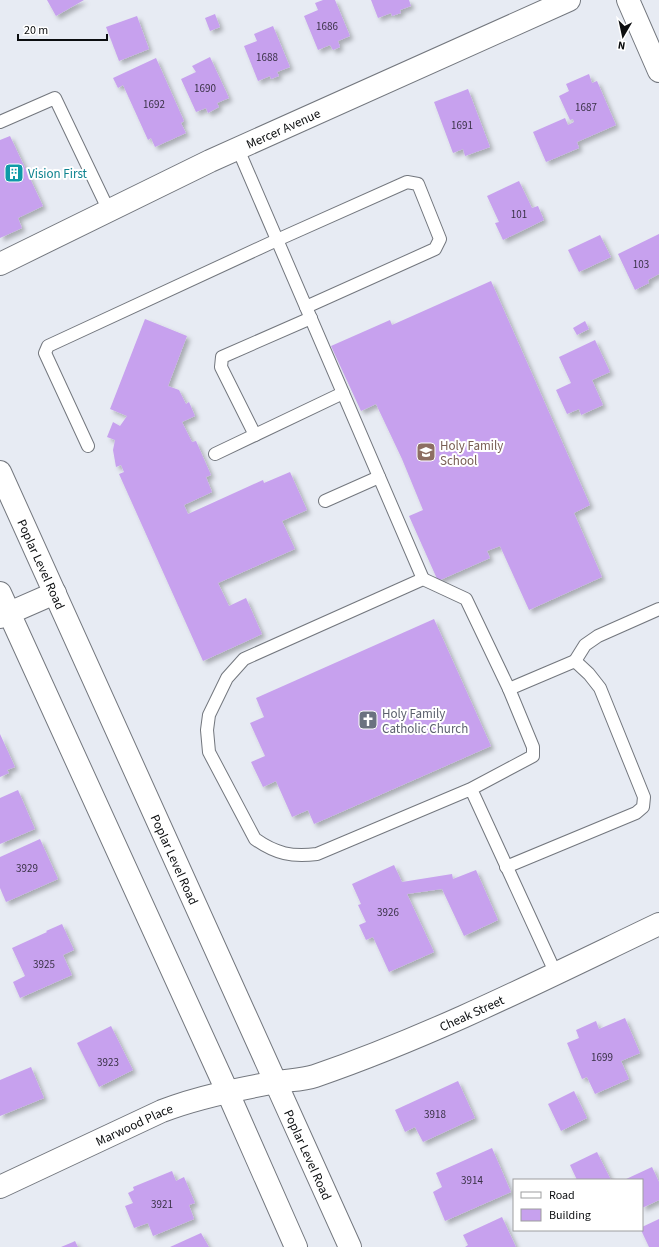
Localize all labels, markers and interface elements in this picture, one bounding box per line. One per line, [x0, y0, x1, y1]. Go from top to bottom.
scale bar [18, 16, 107, 42]
north arrow [603, 16, 643, 56]
house number: 1686 [316, 19, 338, 34]
text: 20 m [24, 22, 48, 39]
text: N [617, 37, 626, 53]
house number: 1688 [256, 50, 278, 65]
house number: 1690 [194, 81, 216, 96]
house number: 1692 [143, 97, 165, 112]
house number: 1687 [575, 100, 597, 115]
street label: Mercer Avenue [243, 105, 324, 154]
house number: 1691 [451, 118, 473, 133]
building icon: Vision First [3, 162, 25, 184]
place label: Vision First [28, 165, 88, 183]
house number: 101 [511, 207, 527, 222]
house number: 103 [633, 257, 649, 272]
place label: Holy Family School [440, 437, 503, 470]
school or university icon: Holy Family School [415, 441, 437, 463]
street label: Poplar Level Road [12, 516, 69, 613]
place label: Holy Family Catholic Church [382, 705, 468, 738]
church icon: Holy Family Catholic Church [357, 709, 379, 731]
street label: Poplar Level Road [146, 812, 202, 908]
house number: 3929 [16, 861, 38, 876]
house number: 3926 [377, 905, 399, 920]
house number: 3925 [33, 957, 55, 972]
street label: Cheak Street [437, 991, 508, 1036]
house number: 1699 [591, 1050, 613, 1065]
house number: 3923 [97, 1055, 119, 1070]
street label: Marwood Place [93, 1100, 175, 1151]
street label: Poplar Level Road [279, 1107, 336, 1203]
house number: 3918 [424, 1107, 446, 1122]
house number: 3914 [461, 1173, 483, 1188]
legend [513, 1179, 643, 1231]
text: Road [549, 1187, 575, 1204]
house number: 3921 [151, 1197, 173, 1212]
text: Building [549, 1207, 591, 1224]

